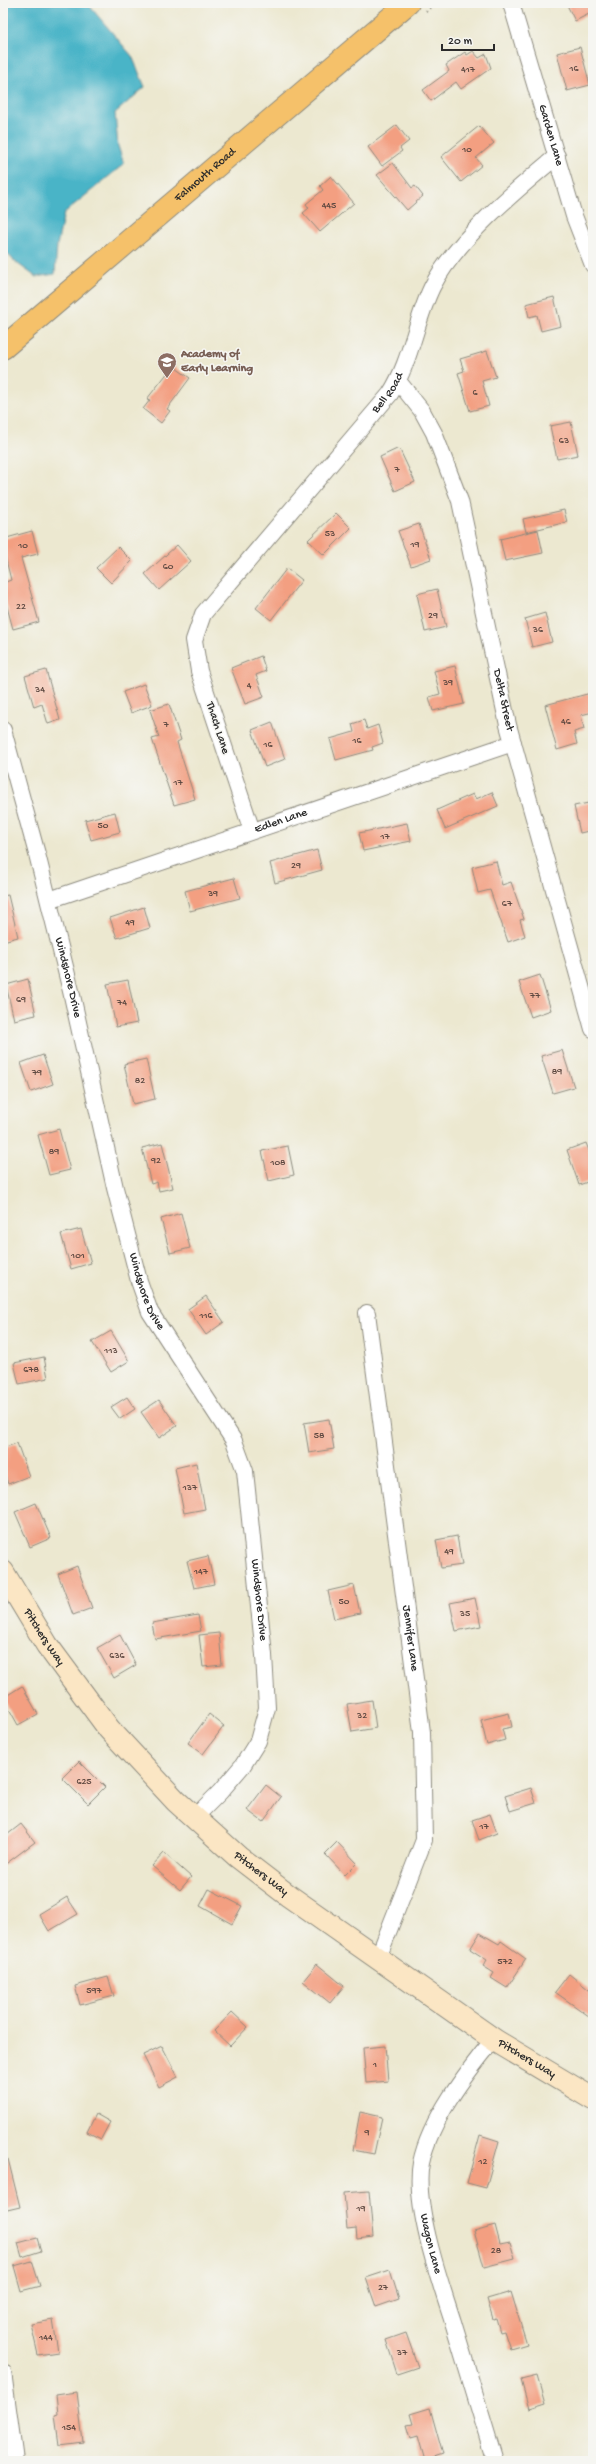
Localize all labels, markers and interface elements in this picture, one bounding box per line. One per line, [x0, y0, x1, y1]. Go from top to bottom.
scale bar [442, 26, 494, 52]
text: 20 m [448, 35, 473, 49]
house number: 16 [568, 63, 579, 75]
house number: 417 [461, 64, 476, 76]
street label: Garden Lane [534, 103, 566, 168]
house number: 10 [461, 144, 472, 156]
street label: Falmouth Road [171, 145, 240, 206]
house number: 445 [322, 200, 336, 212]
place label: Academy of Early Learning [180, 348, 253, 376]
school or university icon: Academy of Early Learning [156, 351, 178, 379]
street label: Bell Road [369, 370, 408, 417]
house number: 6 [472, 387, 478, 399]
house number: 63 [559, 435, 569, 447]
house number: 7 [393, 464, 400, 476]
house number: 53 [325, 528, 335, 540]
house number: 19 [409, 539, 420, 551]
house number: 10 [17, 540, 28, 552]
house number: 60 [163, 561, 174, 573]
house number: 22 [16, 601, 26, 613]
house number: 29 [428, 610, 438, 622]
house number: 36 [532, 624, 544, 636]
street label: Delta Street [489, 667, 517, 734]
house number: 39 [442, 677, 453, 689]
house number: 4 [247, 680, 252, 692]
house number: 34 [34, 684, 45, 696]
street label: Thach Lane [202, 699, 232, 757]
house number: 46 [561, 716, 572, 728]
house number: 7 [162, 719, 169, 731]
house number: 16 [351, 735, 362, 747]
house number: 16 [262, 739, 273, 751]
house number: 17 [172, 777, 183, 789]
street label: Edlen Lane [253, 806, 310, 837]
house number: 50 [98, 820, 109, 832]
house number: 17 [379, 831, 390, 843]
house number: 29 [291, 860, 301, 872]
house number: 39 [207, 888, 218, 900]
house number: 67 [502, 898, 513, 910]
house number: 49 [125, 917, 135, 929]
street label: Windshore Drive [51, 936, 84, 1020]
house number: 77 [529, 990, 541, 1002]
house number: 69 [16, 994, 26, 1006]
house number: 74 [116, 997, 127, 1009]
house number: 89 [552, 1066, 562, 1078]
house number: 79 [31, 1067, 42, 1079]
house number: 82 [135, 1075, 145, 1087]
house number: 89 [49, 1146, 59, 1158]
house number: 92 [150, 1155, 161, 1167]
house number: 108 [269, 1157, 286, 1169]
house number: 101 [70, 1250, 85, 1262]
street label: Windshore Drive [125, 1251, 168, 1334]
house number: 116 [198, 1310, 213, 1322]
house number: 113 [103, 1345, 118, 1357]
house number: 678 [23, 1364, 39, 1376]
house number: 58 [314, 1430, 325, 1442]
house number: 137 [182, 1482, 198, 1494]
house number: 49 [444, 1546, 454, 1558]
street label: Windshore Drive [247, 1558, 270, 1642]
house number: 147 [193, 1566, 209, 1578]
house number: 50 [339, 1596, 350, 1608]
street label: Jennifer Lane [398, 1604, 421, 1673]
street label: Pitchers Way [19, 1606, 67, 1669]
house number: 35 [459, 1608, 470, 1620]
house number: 636 [109, 1650, 126, 1662]
house number: 32 [356, 1710, 367, 1722]
house number: 625 [76, 1776, 92, 1788]
house number: 17 [478, 1821, 489, 1833]
street label: Pitchers Way [230, 1848, 291, 1900]
house number: 572 [497, 1956, 513, 1968]
house number: 597 [86, 1985, 103, 1997]
street label: Pitchers Way [494, 2036, 558, 2082]
house number: 1 [372, 2059, 377, 2071]
house number: 9 [363, 2127, 370, 2139]
house number: 12 [478, 2156, 488, 2168]
house number: 19 [355, 2203, 366, 2215]
street label: Wagon Lane [416, 2213, 445, 2276]
house number: 28 [491, 2245, 502, 2257]
house number: 27 [378, 2282, 389, 2294]
house number: 144 [38, 2332, 53, 2344]
house number: 37 [396, 2347, 408, 2359]
house number: 154 [61, 2422, 76, 2434]

